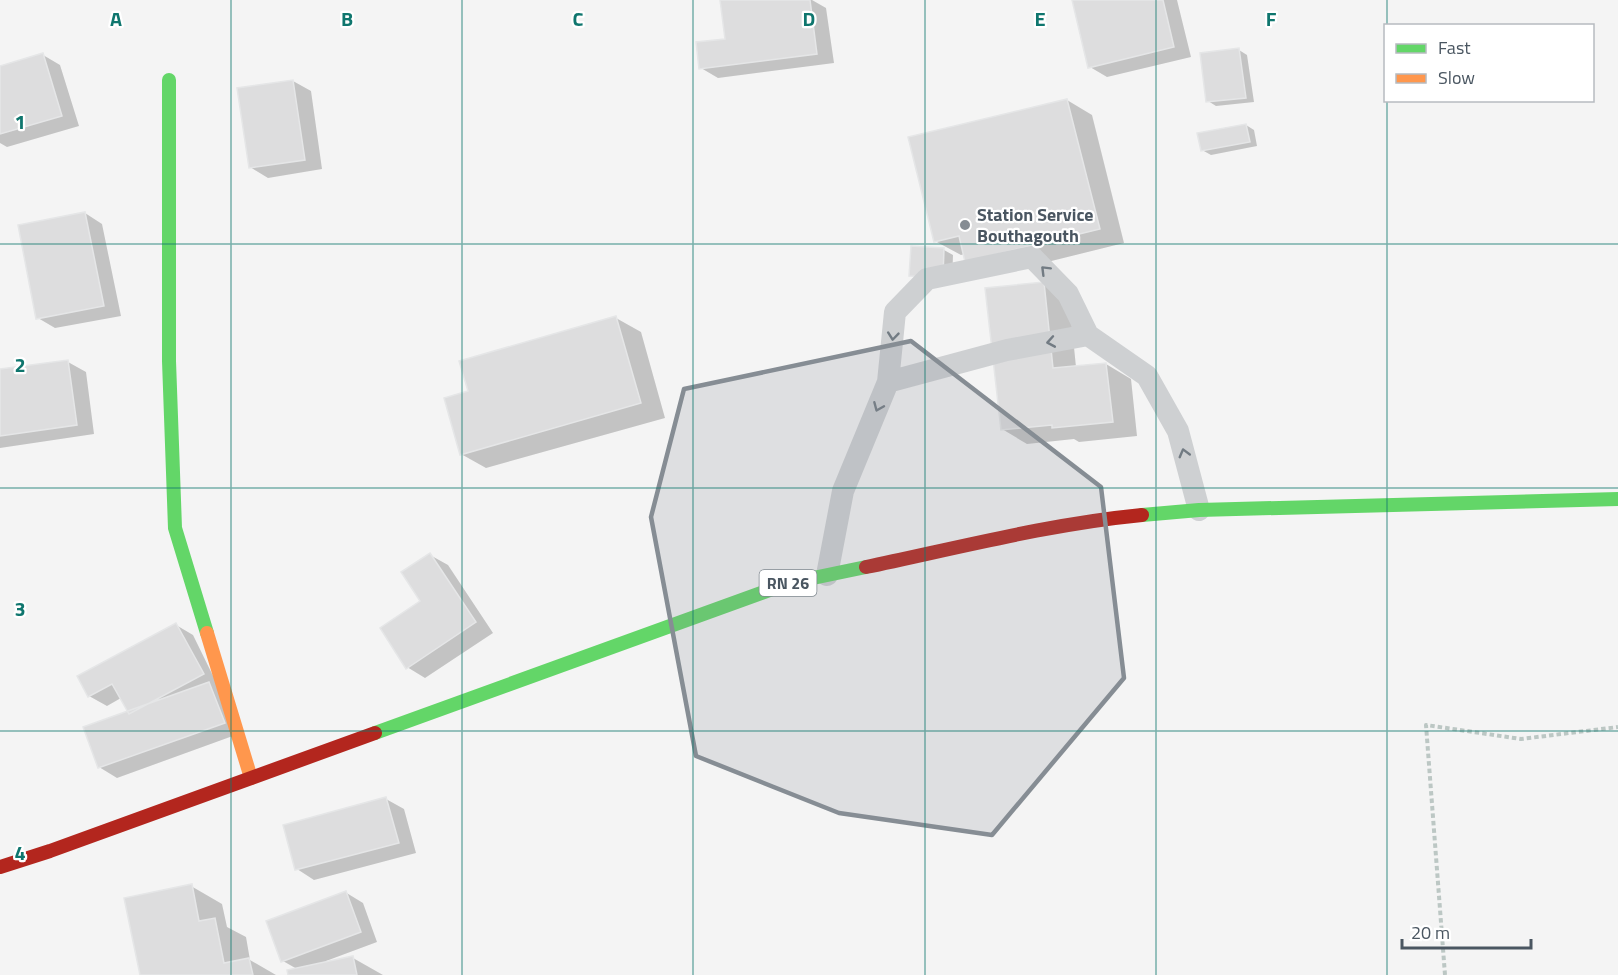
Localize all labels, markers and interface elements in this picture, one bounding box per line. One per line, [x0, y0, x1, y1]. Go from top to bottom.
text: A [110, 3, 122, 34]
text: B [341, 3, 353, 34]
text: C [573, 3, 584, 34]
text: D [803, 3, 815, 34]
text: E [1034, 3, 1046, 34]
text: F [1266, 3, 1277, 34]
legend [1384, 24, 1594, 102]
text: Fast [1438, 34, 1471, 61]
text: Slow [1438, 64, 1475, 91]
text: 1 [14, 106, 26, 137]
place label: Station Service Bouthagouth [977, 201, 1094, 249]
marker: Station Service Bouthagouth [958, 218, 972, 232]
one-way arrow [1041, 267, 1052, 278]
one-way arrow [887, 332, 900, 341]
one-way arrow [1046, 335, 1056, 348]
text: 2 [14, 349, 26, 380]
one-way arrow [873, 401, 885, 412]
one-way arrow [1179, 448, 1191, 459]
road number: RN 26 [760, 570, 816, 596]
text: 3 [14, 593, 26, 624]
text: 4 [14, 837, 26, 868]
scale bar [1402, 912, 1531, 950]
text: 20 m [1411, 919, 1450, 946]

